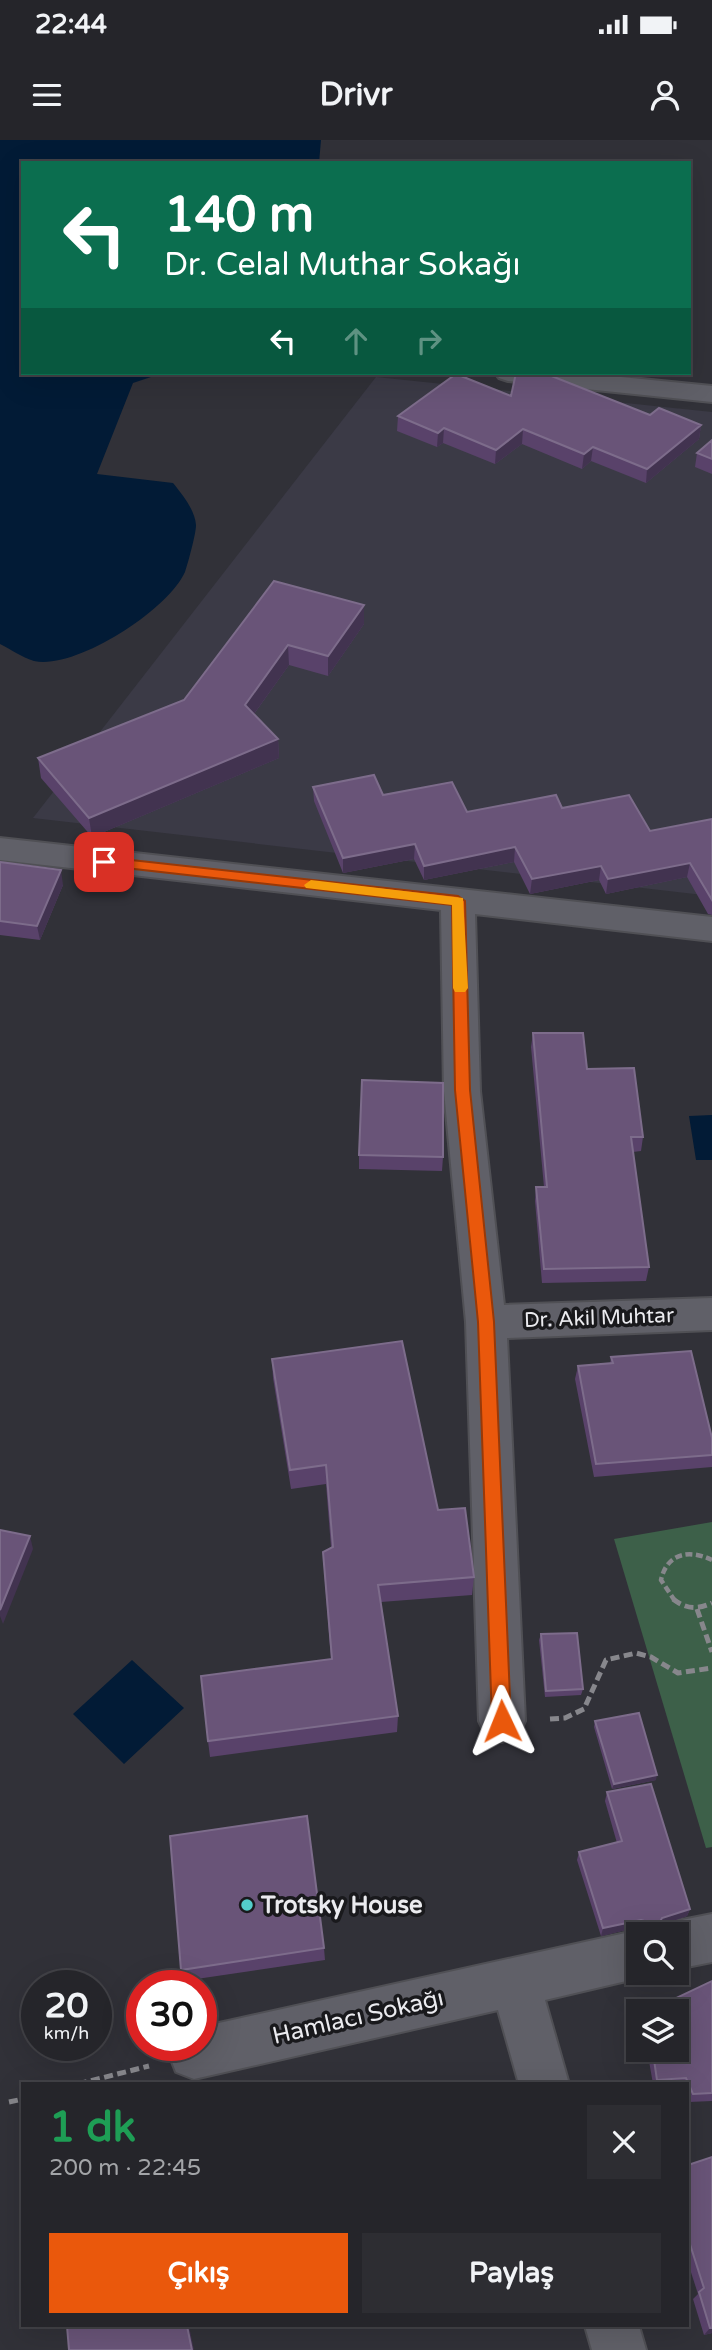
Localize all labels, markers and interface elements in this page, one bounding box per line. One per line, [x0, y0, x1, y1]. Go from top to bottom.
text: 22:44 [35, 9, 107, 40]
icon: menu [28, 76, 66, 114]
text: Drivr [319, 76, 393, 114]
icon: person [646, 76, 684, 114]
text: 140 m [164, 186, 314, 245]
icon: left [49, 189, 140, 280]
text: Dr. Celal Muthar Sokağı [164, 246, 520, 284]
icon: left [264, 322, 302, 360]
icon: ahead [337, 322, 375, 360]
icon: right [410, 322, 448, 360]
pin [74, 832, 134, 892]
icon: arrive [85, 843, 123, 881]
street label: Dr. Akil Muhtar [524, 1303, 674, 1333]
position arrow [465, 1684, 539, 1758]
place label: Trotsky House [260, 1891, 423, 1920]
marker: Trotsky House [239, 1897, 255, 1913]
map controls [626, 1922, 689, 2062]
button: search [626, 1922, 689, 1985]
speed limit sign: 30 [126, 1970, 217, 2061]
street label: Hamlacı Sokağı [270, 1983, 446, 2051]
text: 20 [45, 1985, 88, 2027]
button: layers [626, 1999, 689, 2062]
text: km/h [44, 2022, 89, 2044]
text: 1 dk [49, 2102, 136, 2153]
button: close [587, 2105, 661, 2179]
text: 200 m · 22:45 [49, 2154, 201, 2182]
button: Çıkış [49, 2233, 348, 2313]
button: Paylaş [362, 2233, 661, 2313]

